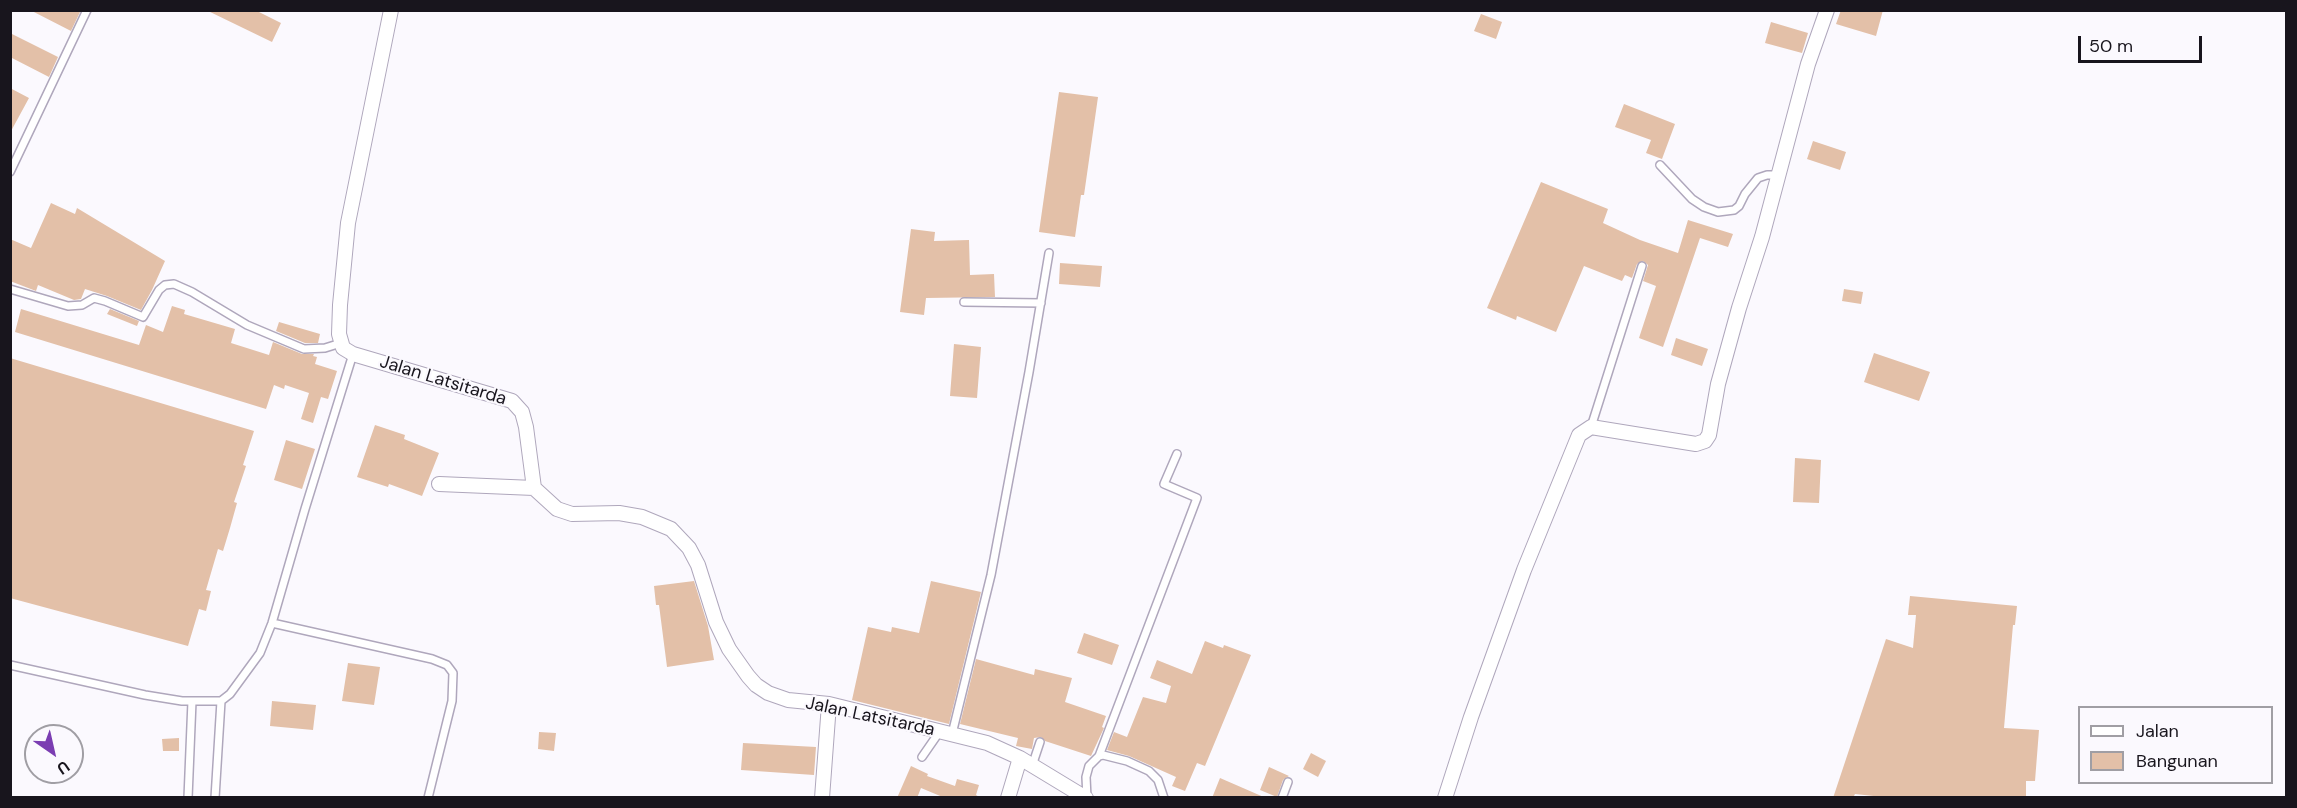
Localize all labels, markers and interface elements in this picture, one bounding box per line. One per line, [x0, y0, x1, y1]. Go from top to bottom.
scale bar [2081, 24, 2206, 62]
text: 50 m [2089, 34, 2133, 58]
street label: Jalan Latsitarda [377, 351, 509, 411]
street label: Jalan Latsitarda [803, 693, 937, 741]
legend [2078, 706, 2273, 784]
text: Jalan [2136, 719, 2179, 743]
north arrow [24, 724, 84, 784]
text: Bangunan [2136, 749, 2218, 773]
text: U [53, 756, 74, 779]

